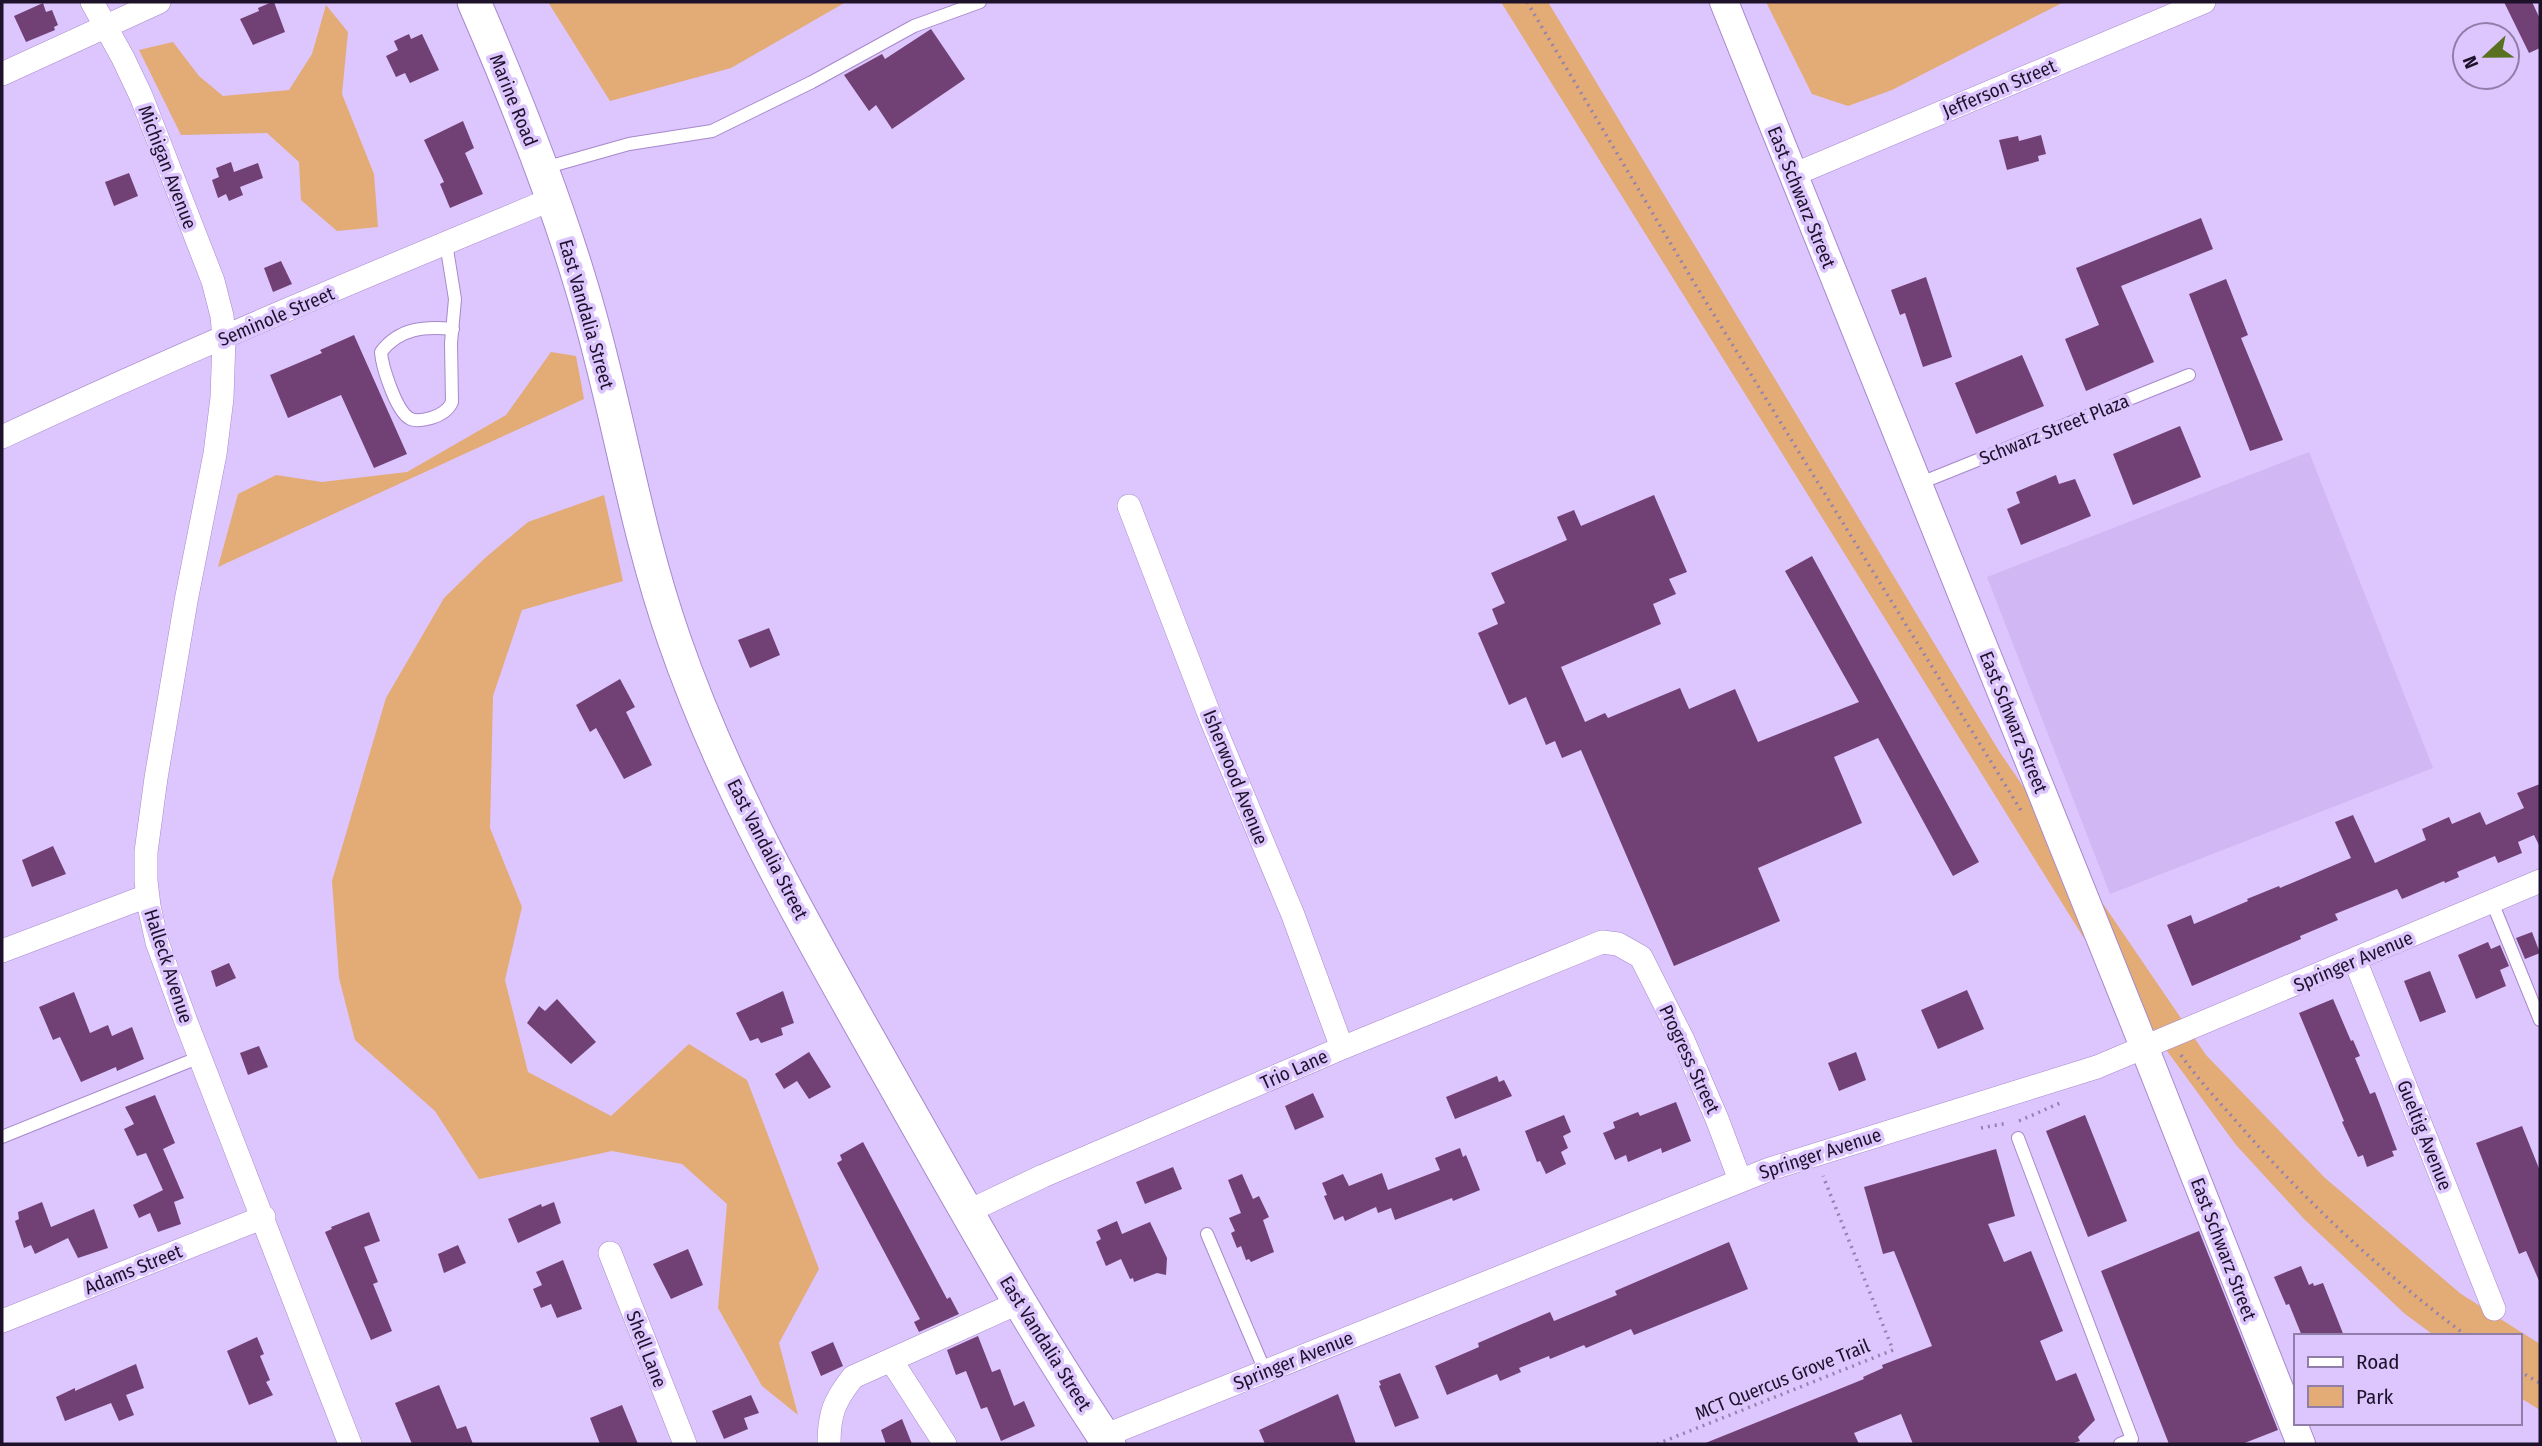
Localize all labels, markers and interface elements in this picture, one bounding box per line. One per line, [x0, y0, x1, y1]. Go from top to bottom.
north arrow [2451, 21, 2521, 91]
street label: Marine Road [485, 51, 542, 150]
text: N [2458, 53, 2483, 72]
street label: Jefferson Street [1939, 54, 2060, 123]
street label: Michigan Avenue [133, 102, 202, 232]
street label: East Schwarz Street [1763, 123, 1841, 272]
street label: East Vandalia Street [554, 237, 619, 392]
street label: Seminole Street [215, 281, 338, 351]
street label: Schwarz Street Plaza [1976, 389, 2132, 470]
street label: East Schwarz Street [1975, 648, 2053, 797]
street label: Isherwood Avenue [1198, 706, 1273, 848]
street label: East Vandalia Street [722, 775, 813, 924]
street label: Halleck Avenue [139, 906, 198, 1026]
street label: Springer Avenue [2290, 926, 2416, 997]
street label: Progress Street [1654, 1001, 1725, 1118]
street label: Trio Lane [1257, 1044, 1331, 1094]
street label: Gueltig Avenue [2392, 1077, 2457, 1194]
street label: Springer Avenue [1756, 1123, 1884, 1184]
street label: East Schwarz Street [2186, 1175, 2262, 1324]
street label: Adams Street [81, 1239, 186, 1299]
street label: East Vandalia Street [995, 1272, 1097, 1416]
street label: Shell Lane [621, 1308, 672, 1391]
street label: Springer Avenue [1230, 1326, 1356, 1395]
street label: MCT Quercus Grove Trail [1691, 1334, 1873, 1425]
legend [2294, 1334, 2521, 1425]
text: Road [2356, 1349, 2400, 1375]
text: Park [2356, 1384, 2394, 1410]

